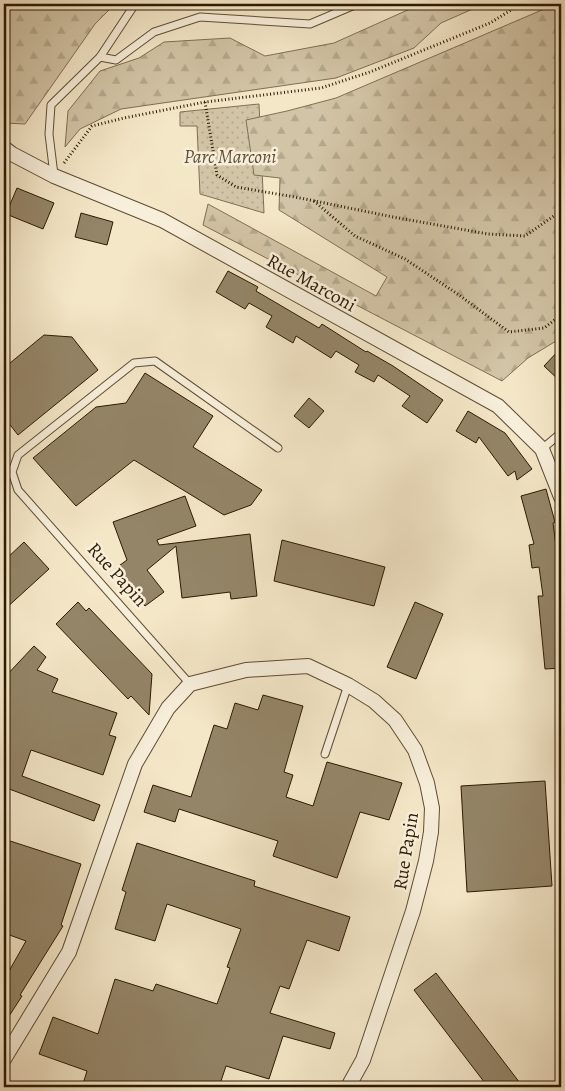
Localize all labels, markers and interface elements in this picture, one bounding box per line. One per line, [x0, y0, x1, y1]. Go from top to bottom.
park label: Parc Marconi [184, 144, 276, 170]
street label: Rue Marconi [262, 248, 361, 318]
street label: Rue Papin [81, 537, 153, 612]
street label: Rue Papin [387, 810, 425, 892]

